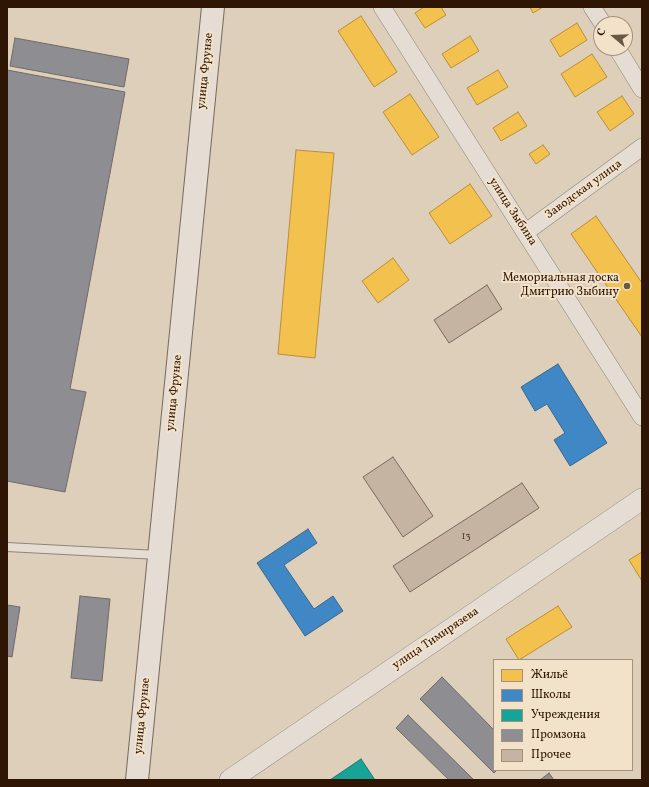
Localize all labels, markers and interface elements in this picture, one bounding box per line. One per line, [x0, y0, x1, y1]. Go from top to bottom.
north arrow [593, 16, 633, 56]
text: С [594, 26, 610, 38]
street label: улица Фрунзе [195, 32, 217, 110]
street label: Заводская улица [543, 157, 625, 223]
street label: улица Зыбина [485, 175, 539, 249]
place label: Мемориальная доска Дмитрию Зыбину [502, 272, 619, 300]
marker: Мемориальная доска Дмитрию Зыбину [622, 281, 632, 291]
street label: улица Фрунзе [164, 354, 186, 432]
house number: 13 [461, 531, 471, 543]
street label: улица Тимирязева [390, 605, 482, 673]
legend [493, 659, 633, 771]
text: Жильё [531, 667, 568, 683]
street label: улица Фрунзе [132, 677, 154, 755]
text: Школы [531, 687, 571, 703]
text: Учреждения [531, 707, 600, 723]
text: Промзона [531, 727, 586, 743]
text: Прочее [531, 747, 571, 763]

